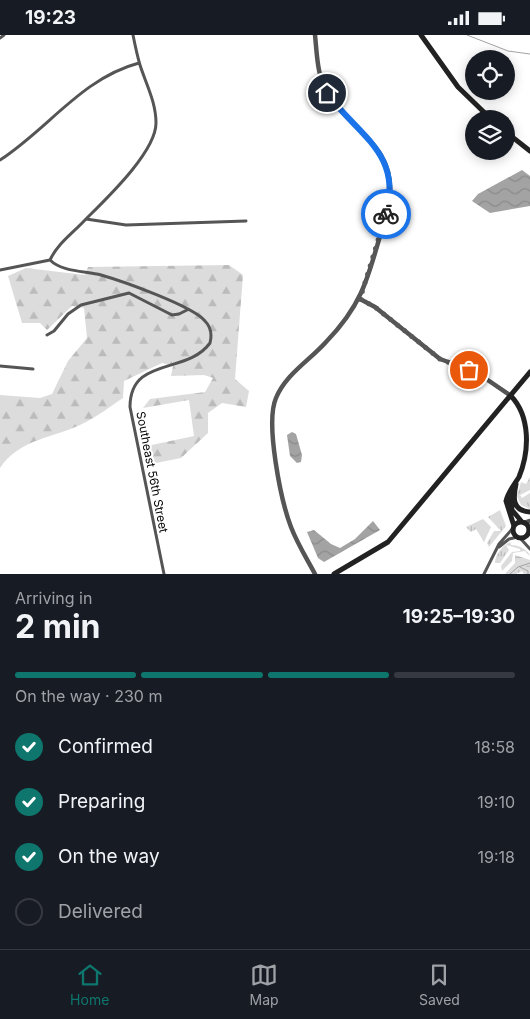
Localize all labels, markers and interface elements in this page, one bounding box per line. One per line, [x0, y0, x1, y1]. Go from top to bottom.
text: 19:23 [25, 6, 76, 29]
map controls [465, 50, 515, 160]
button: locate [465, 50, 515, 100]
pin [306, 72, 348, 114]
icon: home [313, 79, 341, 107]
button: layers [465, 110, 515, 160]
courier [361, 189, 411, 239]
icon: bike [372, 200, 400, 228]
pin [448, 349, 490, 391]
icon: bag [455, 356, 483, 384]
street label: Southeast 56th Street [133, 410, 172, 534]
text: Arriving in [15, 588, 92, 608]
text: 19:25–19:30 [403, 605, 515, 628]
text: 2 min [15, 607, 101, 646]
text: On the way · 230 m [15, 686, 162, 706]
icon: check [15, 733, 43, 761]
text: Confirmed [58, 735, 153, 758]
text: 18:58 [474, 737, 515, 757]
icon: check [15, 788, 43, 816]
text: Preparing [58, 790, 145, 813]
text: 19:10 [477, 792, 515, 812]
icon: check [15, 843, 43, 871]
text: On the way [58, 845, 160, 868]
text: 19:18 [478, 847, 515, 867]
text: Delivered [58, 900, 143, 923]
tab: Home [70, 961, 109, 1008]
tab: Map [250, 961, 279, 1008]
tab: Saved [419, 961, 460, 1008]

